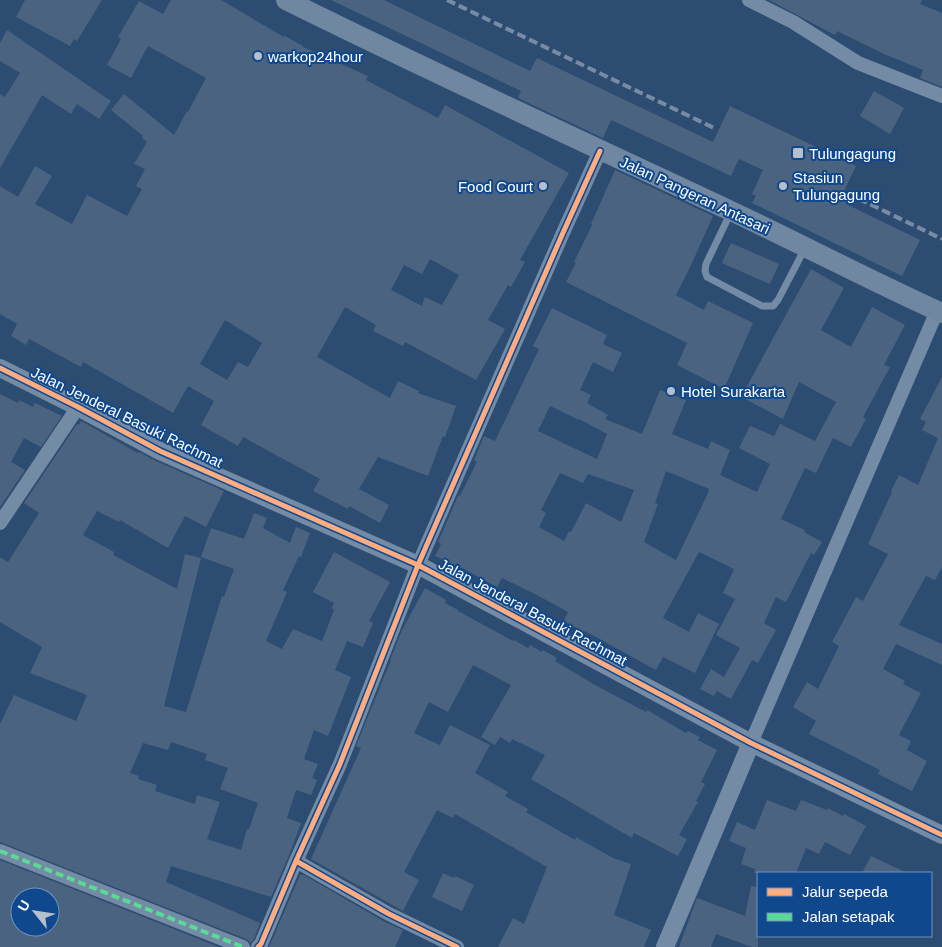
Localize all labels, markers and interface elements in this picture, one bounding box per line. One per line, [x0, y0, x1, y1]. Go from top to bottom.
place label: warkop24hour [267, 48, 363, 65]
marker: warkop24hour [252, 50, 264, 62]
place label: Tulungagung [809, 145, 896, 162]
marker: Tulungagung [791, 146, 805, 160]
street label: Jalan Pangeran Antasari [617, 153, 773, 237]
place label: Stasiun Tulungagung [793, 169, 880, 203]
place label: Food Court [458, 178, 534, 195]
marker: Food Court [537, 180, 549, 192]
marker: Stasiun Tulungagung [777, 180, 789, 192]
street label: Jalan Jenderal Basuki Rachmat [28, 363, 226, 471]
place label: Hotel Surakarta [681, 383, 786, 400]
marker: Hotel Surakarta [665, 385, 677, 397]
street label: Jalan Jenderal Basuki Rachmat [436, 555, 631, 669]
legend [757, 872, 932, 937]
text: Jalur sepeda [802, 883, 889, 900]
north arrow [10, 887, 60, 937]
text: U [14, 897, 33, 914]
text: Jalan setapak [802, 908, 895, 925]

